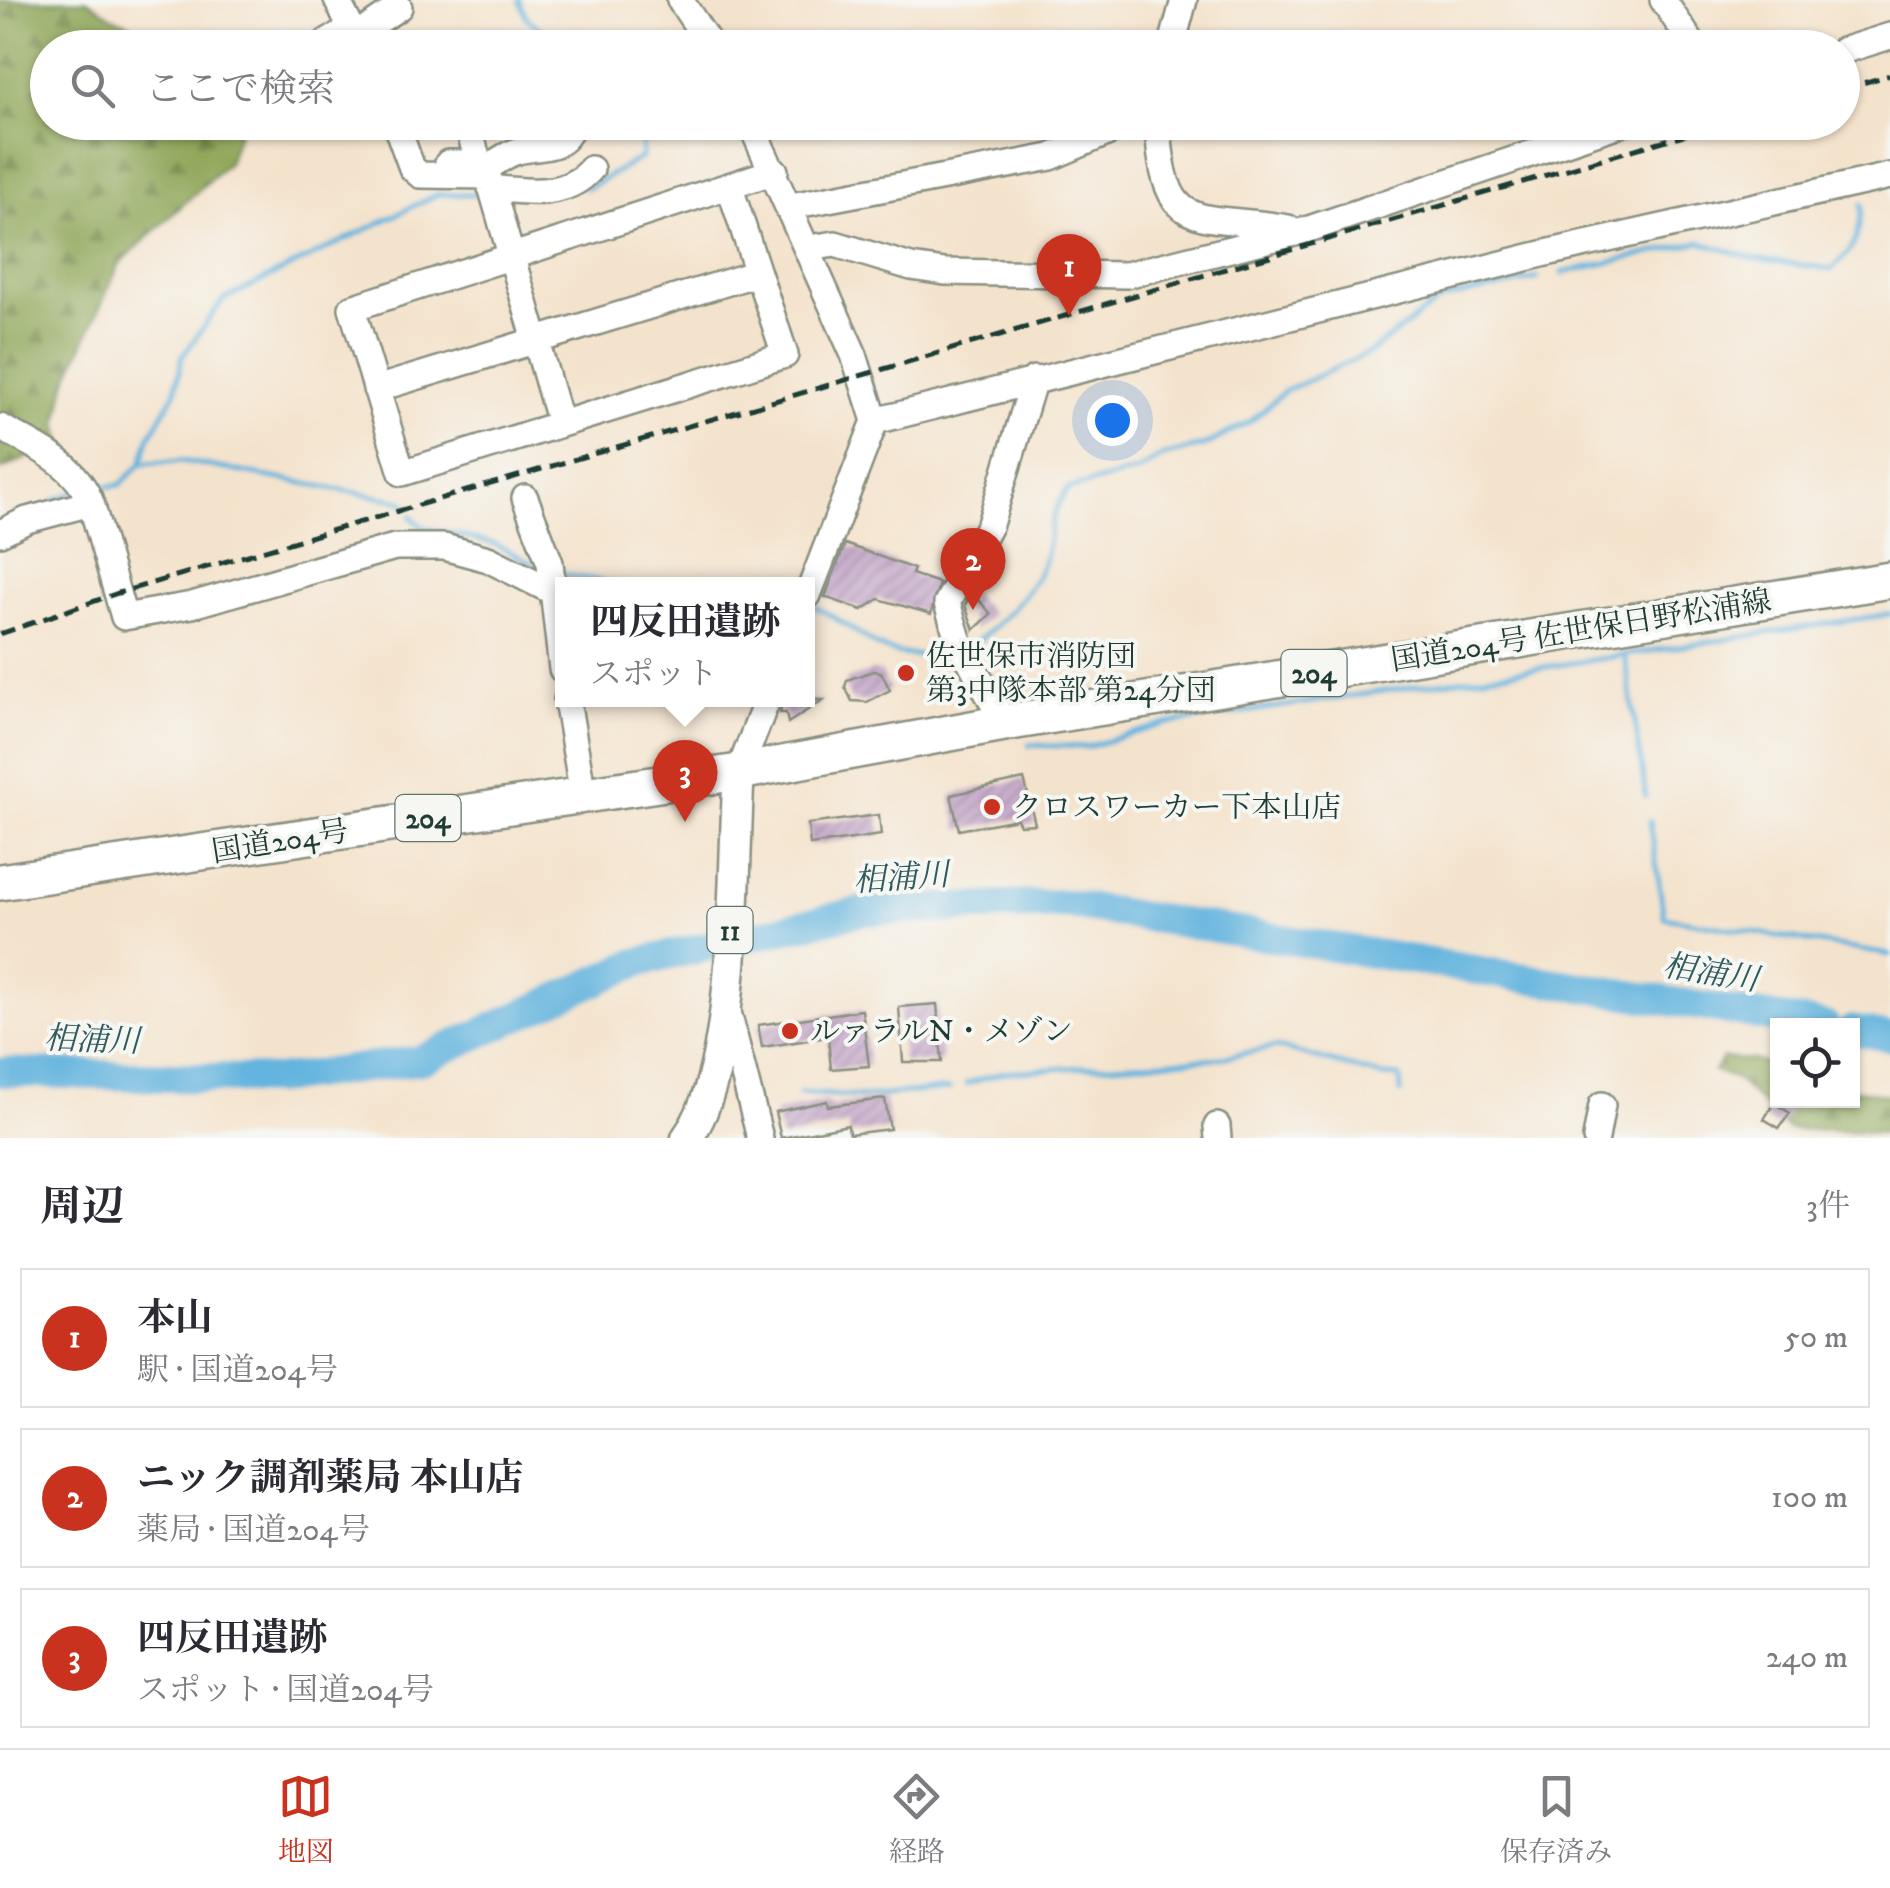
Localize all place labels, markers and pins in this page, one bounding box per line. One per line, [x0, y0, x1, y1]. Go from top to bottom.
pin: 1 [1036, 234, 1102, 316]
pin: 2 [940, 528, 1006, 610]
place label: 佐世保市消防団 第3中隊本部 第24分団 [926, 639, 1216, 710]
marker: 佐世保市消防団 第3中隊本部 第24分団 [895, 662, 917, 684]
pin: 3 [652, 740, 718, 822]
place label: クロスワーカー下本山店 [1012, 790, 1341, 827]
marker: クロスワーカー下本山店 [981, 796, 1003, 818]
place label: ルァラルN・メゾン [810, 1014, 1073, 1051]
marker: ルァラルN・メゾン [779, 1020, 801, 1042]

